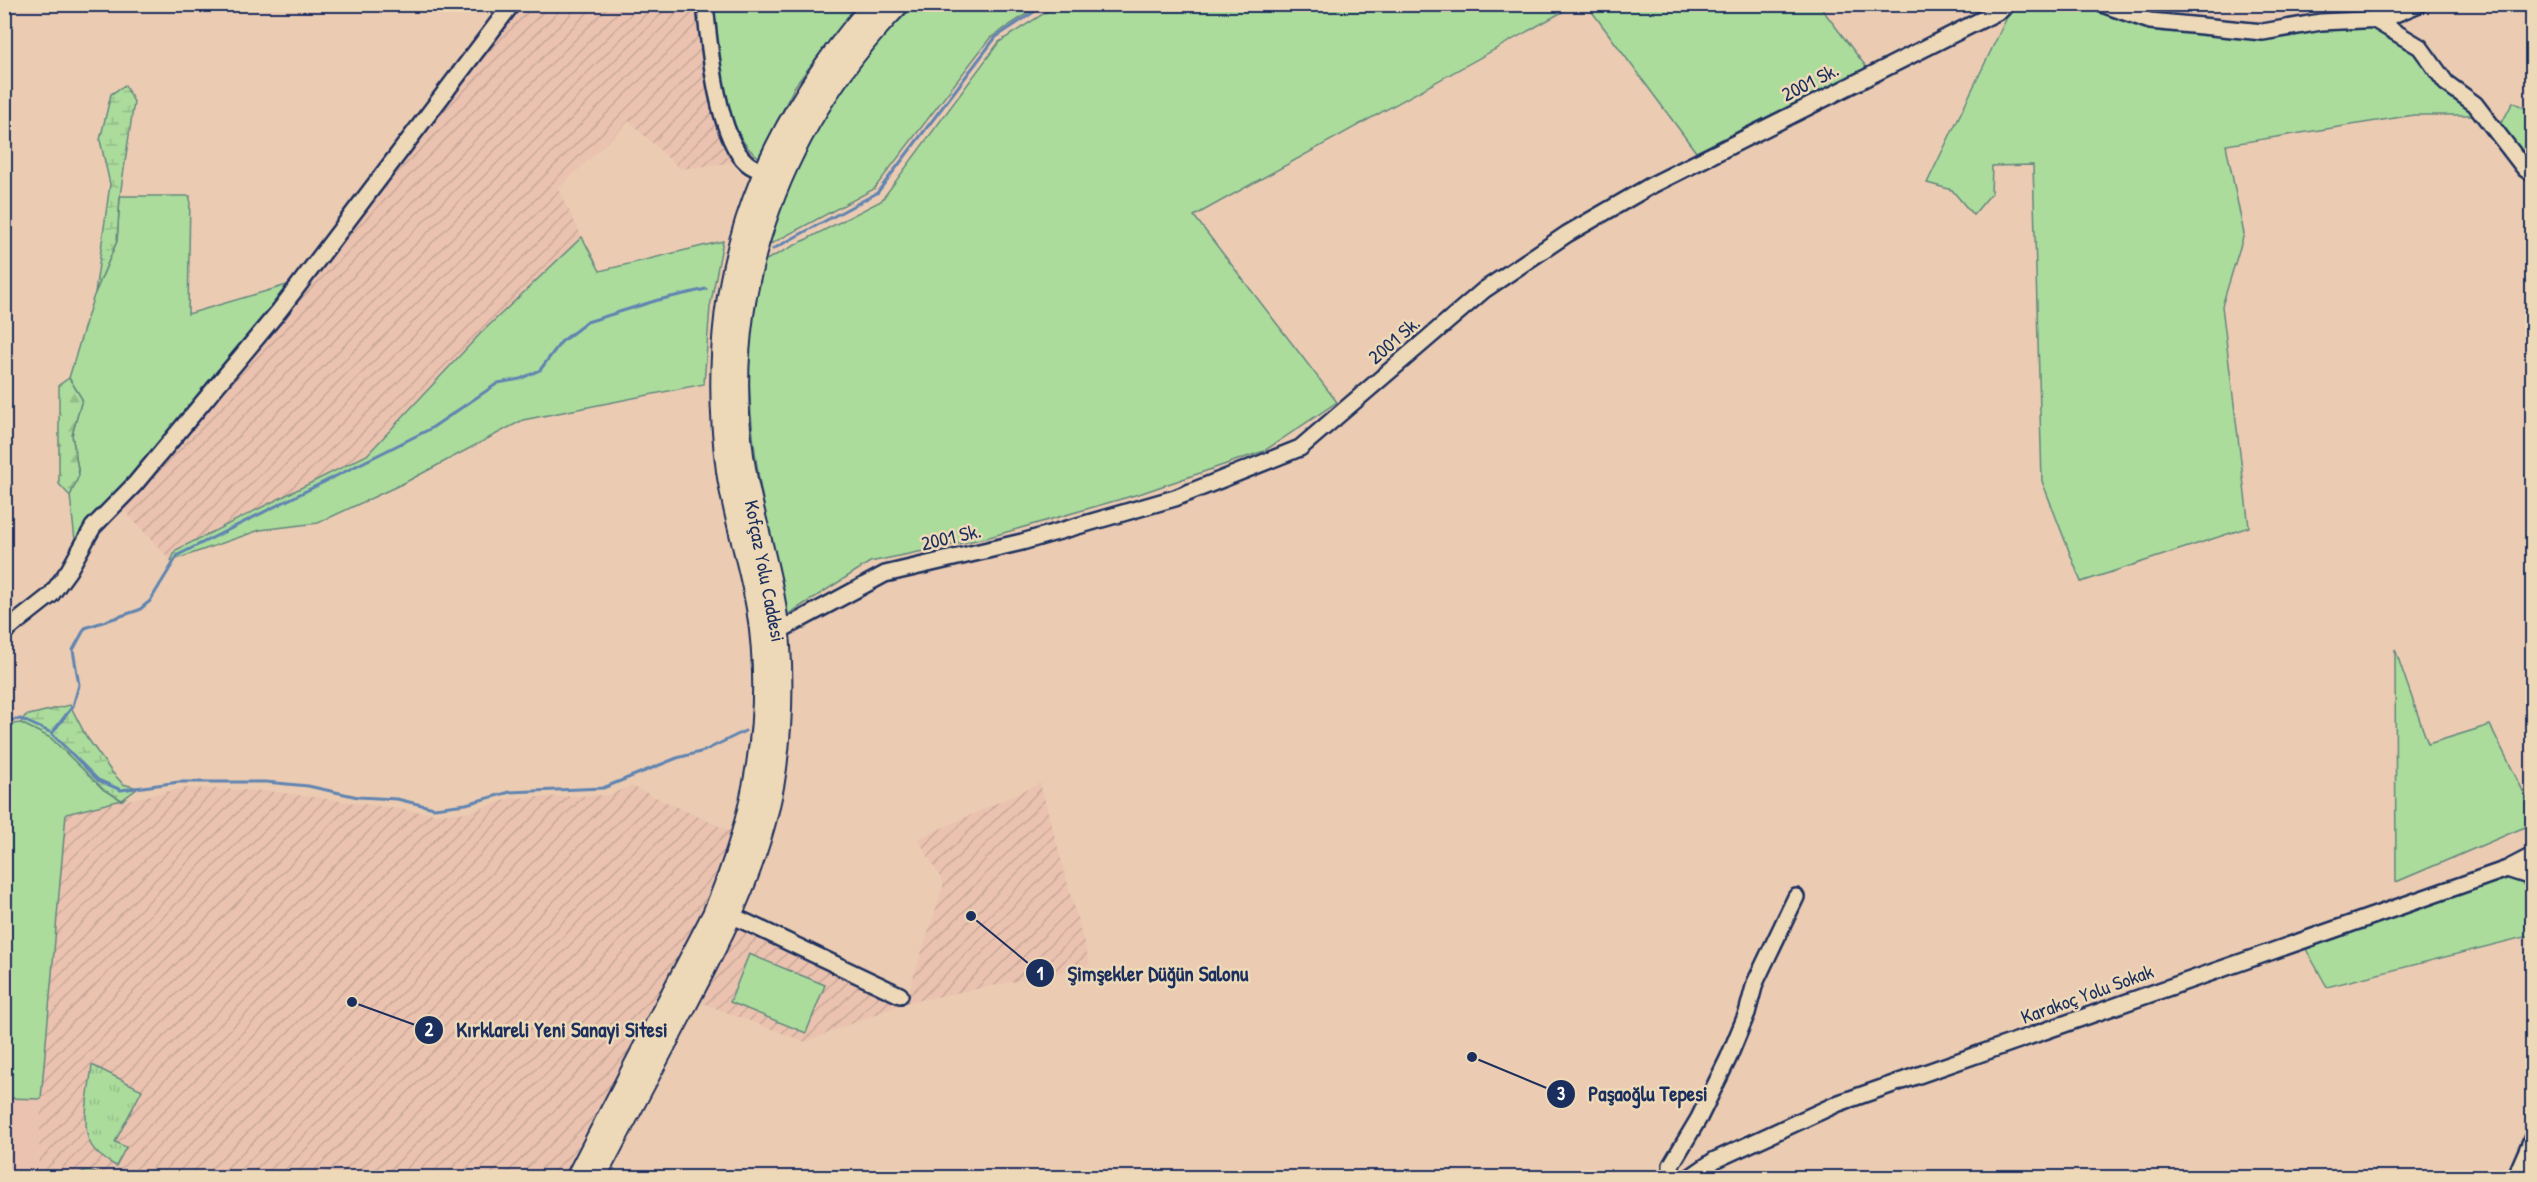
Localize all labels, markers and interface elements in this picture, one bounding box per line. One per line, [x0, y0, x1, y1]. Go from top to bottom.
street label: 2001 Sk. [1777, 56, 1843, 107]
street label: 2001 Sk. [1362, 309, 1426, 370]
street label: Kofçaz Yolu Caddesi [739, 498, 792, 644]
street label: 2001 Sk. [918, 517, 984, 557]
callout: Şimşekler Düğün Salonu [1025, 954, 1260, 993]
street label: Karakoç Yolu Sokak [2017, 957, 2157, 1030]
text: Şimşekler Düğün Salonu [1068, 959, 1249, 989]
text: 1 [1037, 961, 1044, 986]
callout: Kırklareli Yeni Sanayi Sitesi [414, 1010, 680, 1049]
text: Kırklareli Yeni Sanayi Sitesi [456, 1015, 668, 1045]
text: 2 [425, 1017, 434, 1042]
callout: Paşaoğlu Tepesi [1546, 1074, 1720, 1113]
text: Paşaoğlu Tepesi [1588, 1079, 1708, 1109]
text: 3 [1557, 1081, 1565, 1106]

